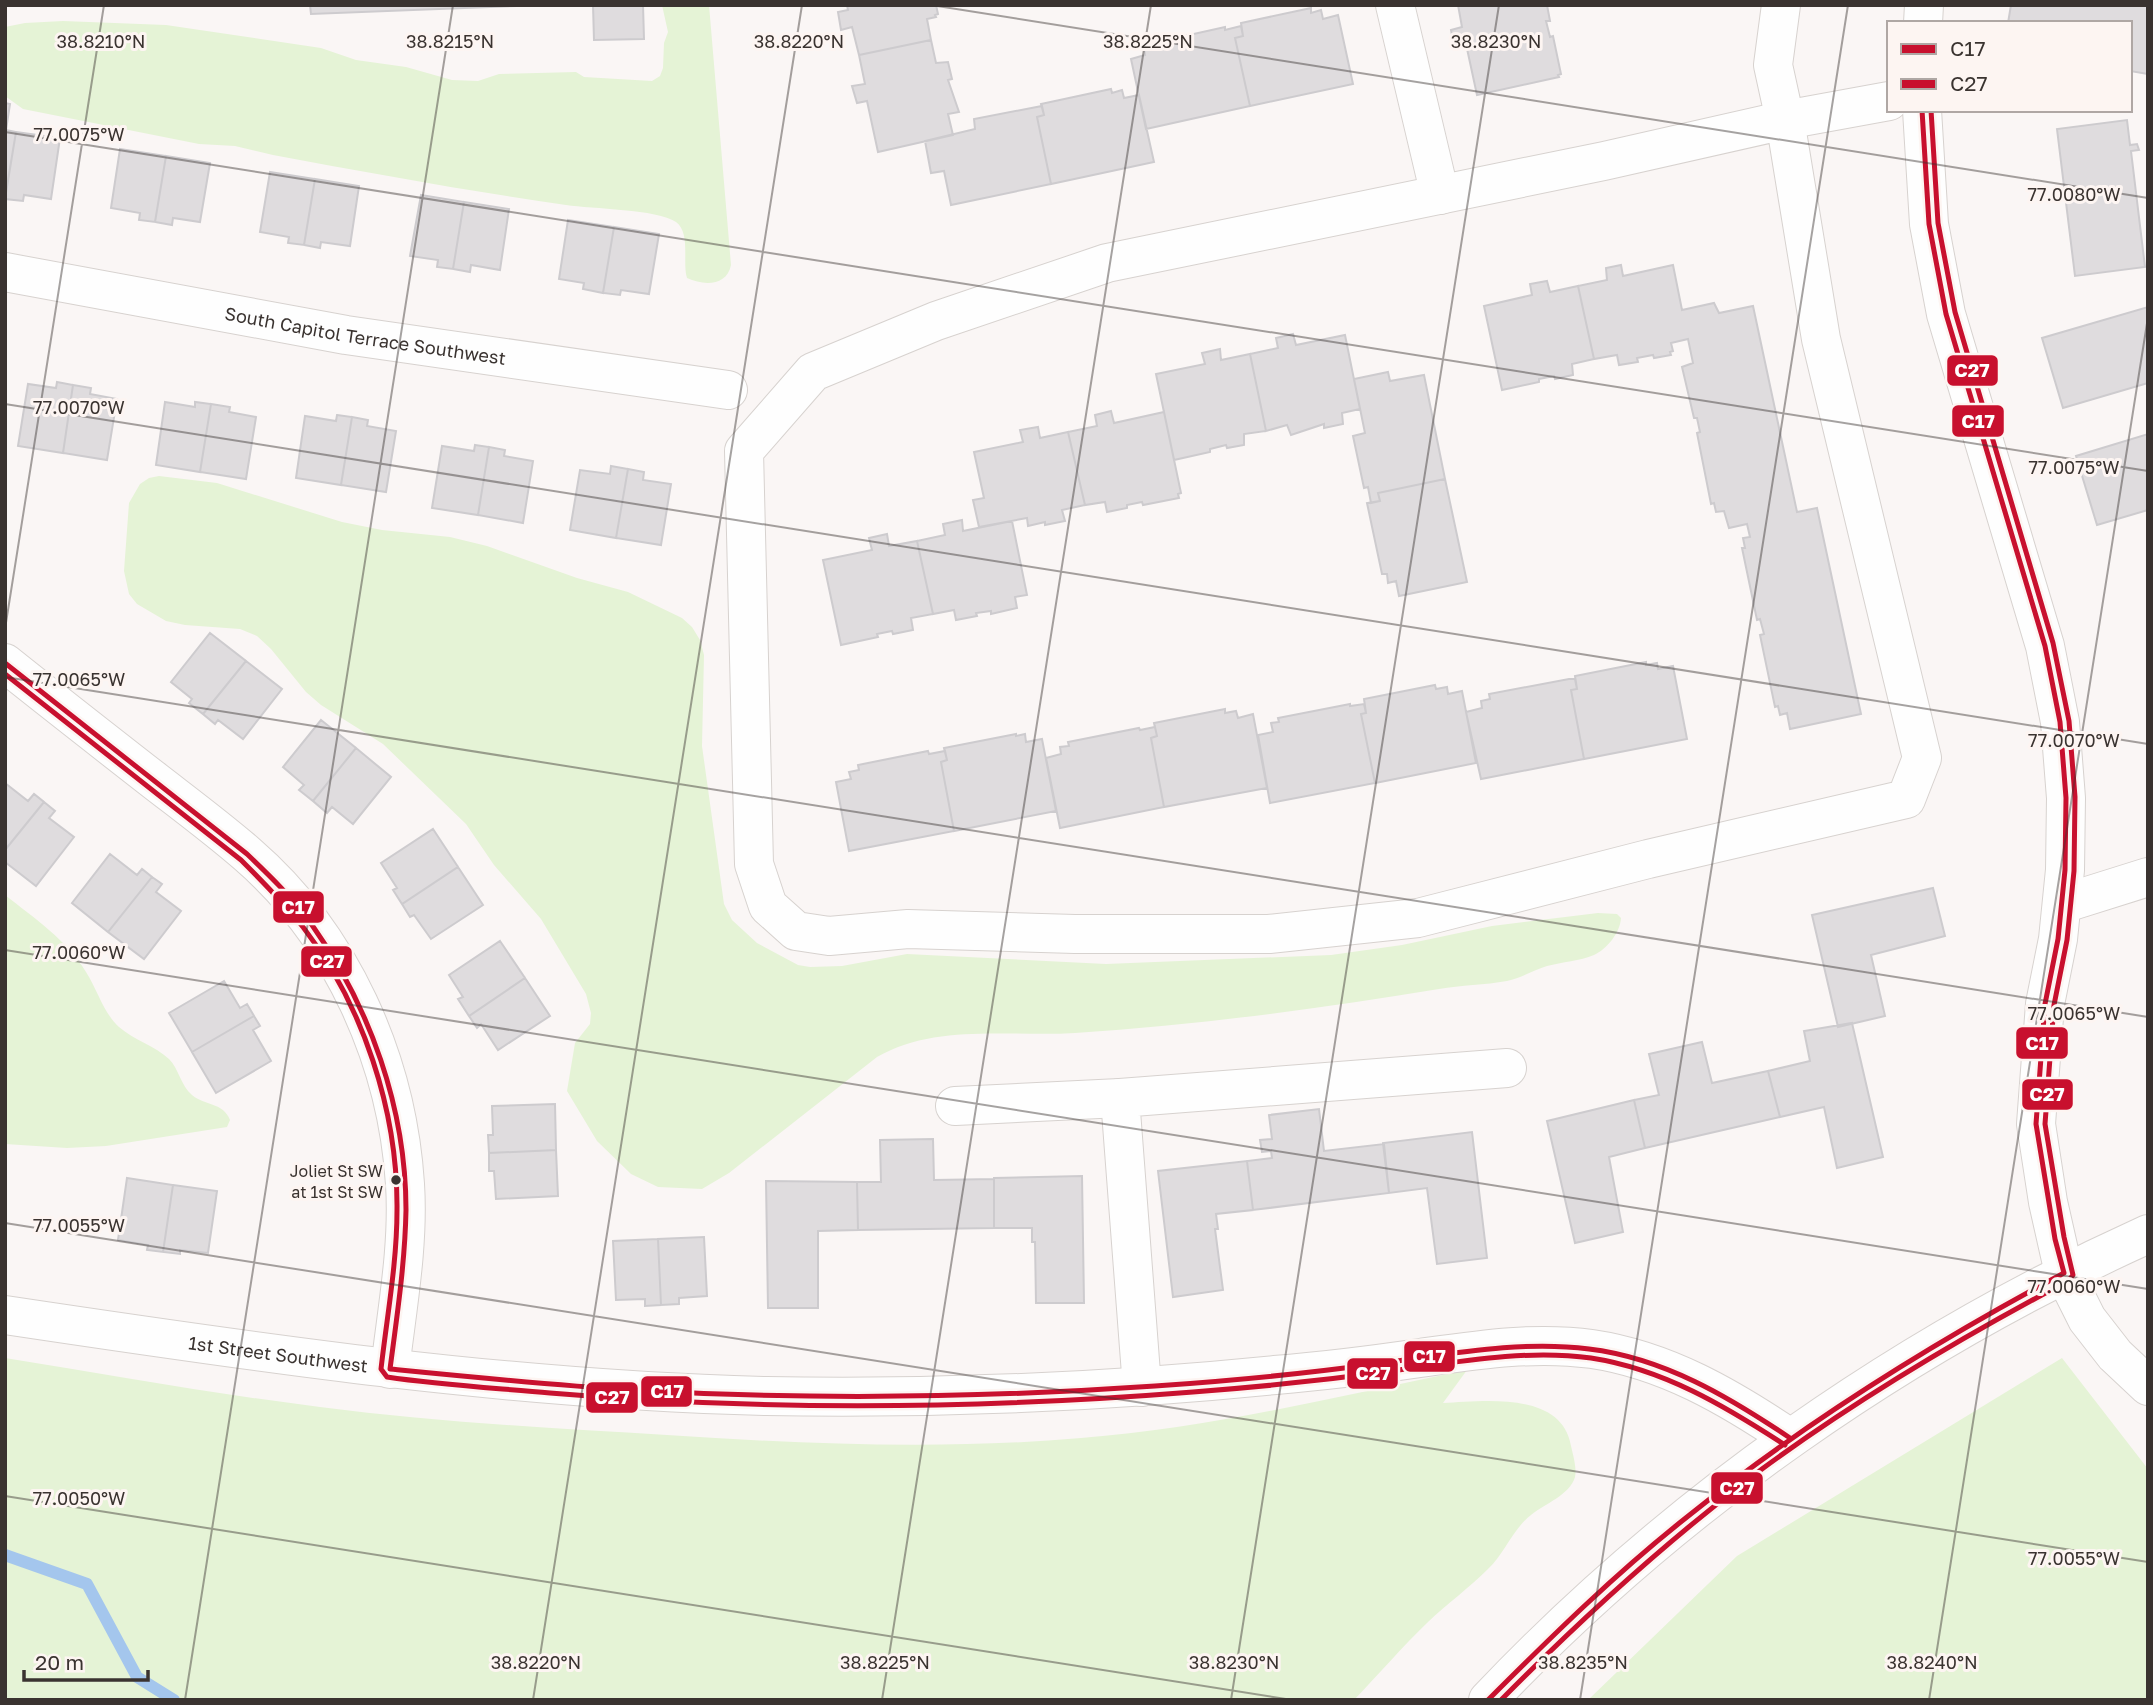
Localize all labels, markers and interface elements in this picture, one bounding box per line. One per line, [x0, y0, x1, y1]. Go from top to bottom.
legend [1887, 21, 2132, 112]
text: 38.8210°N [57, 30, 145, 52]
text: 38.8215°N [406, 30, 494, 52]
text: 38.8220°N [754, 30, 844, 52]
text: 38.8225°N [1103, 30, 1193, 52]
text: 38.8230°N [1451, 30, 1541, 52]
text: C17 [1950, 35, 1986, 61]
text: C27 [1950, 70, 1988, 96]
text: 77.0075°W [33, 123, 125, 145]
text: 77.0080°W [2027, 183, 2121, 205]
street label: South Capitol Terrace Southwest [223, 302, 507, 369]
line badge: C27 [1946, 354, 1999, 387]
text: C27 [1954, 358, 1990, 381]
text: 77.0070°W [33, 396, 125, 418]
line badge: C17 [1951, 404, 2005, 438]
text: C17 [1961, 409, 1995, 432]
text: 77.0075°W [2028, 456, 2120, 478]
text: 77.0065°W [33, 668, 125, 690]
text: 77.0070°W [2028, 729, 2120, 751]
line badge: C17 [272, 890, 325, 924]
text: C17 [281, 895, 315, 918]
text: 77.0060°W [32, 941, 126, 963]
line badge: C27 [300, 945, 353, 978]
text: C27 [309, 949, 345, 972]
text: 77.0065°W [2028, 1002, 2120, 1024]
line badge: C17 [2015, 1026, 2069, 1060]
text: C17 [2025, 1031, 2059, 1054]
line badge: C27 [2021, 1078, 2074, 1111]
text: C27 [2029, 1082, 2065, 1105]
place label: Joliet St SW at 1st St SW [290, 1161, 383, 1202]
marker: Joliet St SW at 1st St SW [389, 1173, 403, 1187]
text: 77.0055°W [33, 1214, 125, 1236]
text: 77.0060°W [2027, 1275, 2121, 1297]
street label: 1st Street Southwest [187, 1331, 369, 1376]
line badge: C17 [1403, 1340, 1456, 1373]
text: C17 [1412, 1344, 1446, 1367]
line badge: C27 [1346, 1357, 1399, 1390]
text: C27 [1355, 1361, 1391, 1384]
line badge: C17 [640, 1375, 693, 1408]
text: C17 [650, 1379, 684, 1402]
line badge: C27 [585, 1381, 639, 1414]
text: C27 [594, 1385, 630, 1408]
line badge: C27 [1710, 1471, 1764, 1505]
text: C27 [1719, 1476, 1755, 1499]
text: 77.0050°W [33, 1487, 125, 1509]
text: 77.0055°W [2028, 1547, 2120, 1569]
scale bar [24, 1638, 149, 1682]
text: 20 m [35, 1649, 84, 1675]
text: 38.8220°N [491, 1651, 581, 1673]
text: 38.8225°N [840, 1651, 930, 1673]
text: 38.8230°N [1189, 1651, 1279, 1673]
text: 38.8235°N [1538, 1651, 1628, 1673]
text: 38.8240°N [1886, 1651, 1978, 1673]

